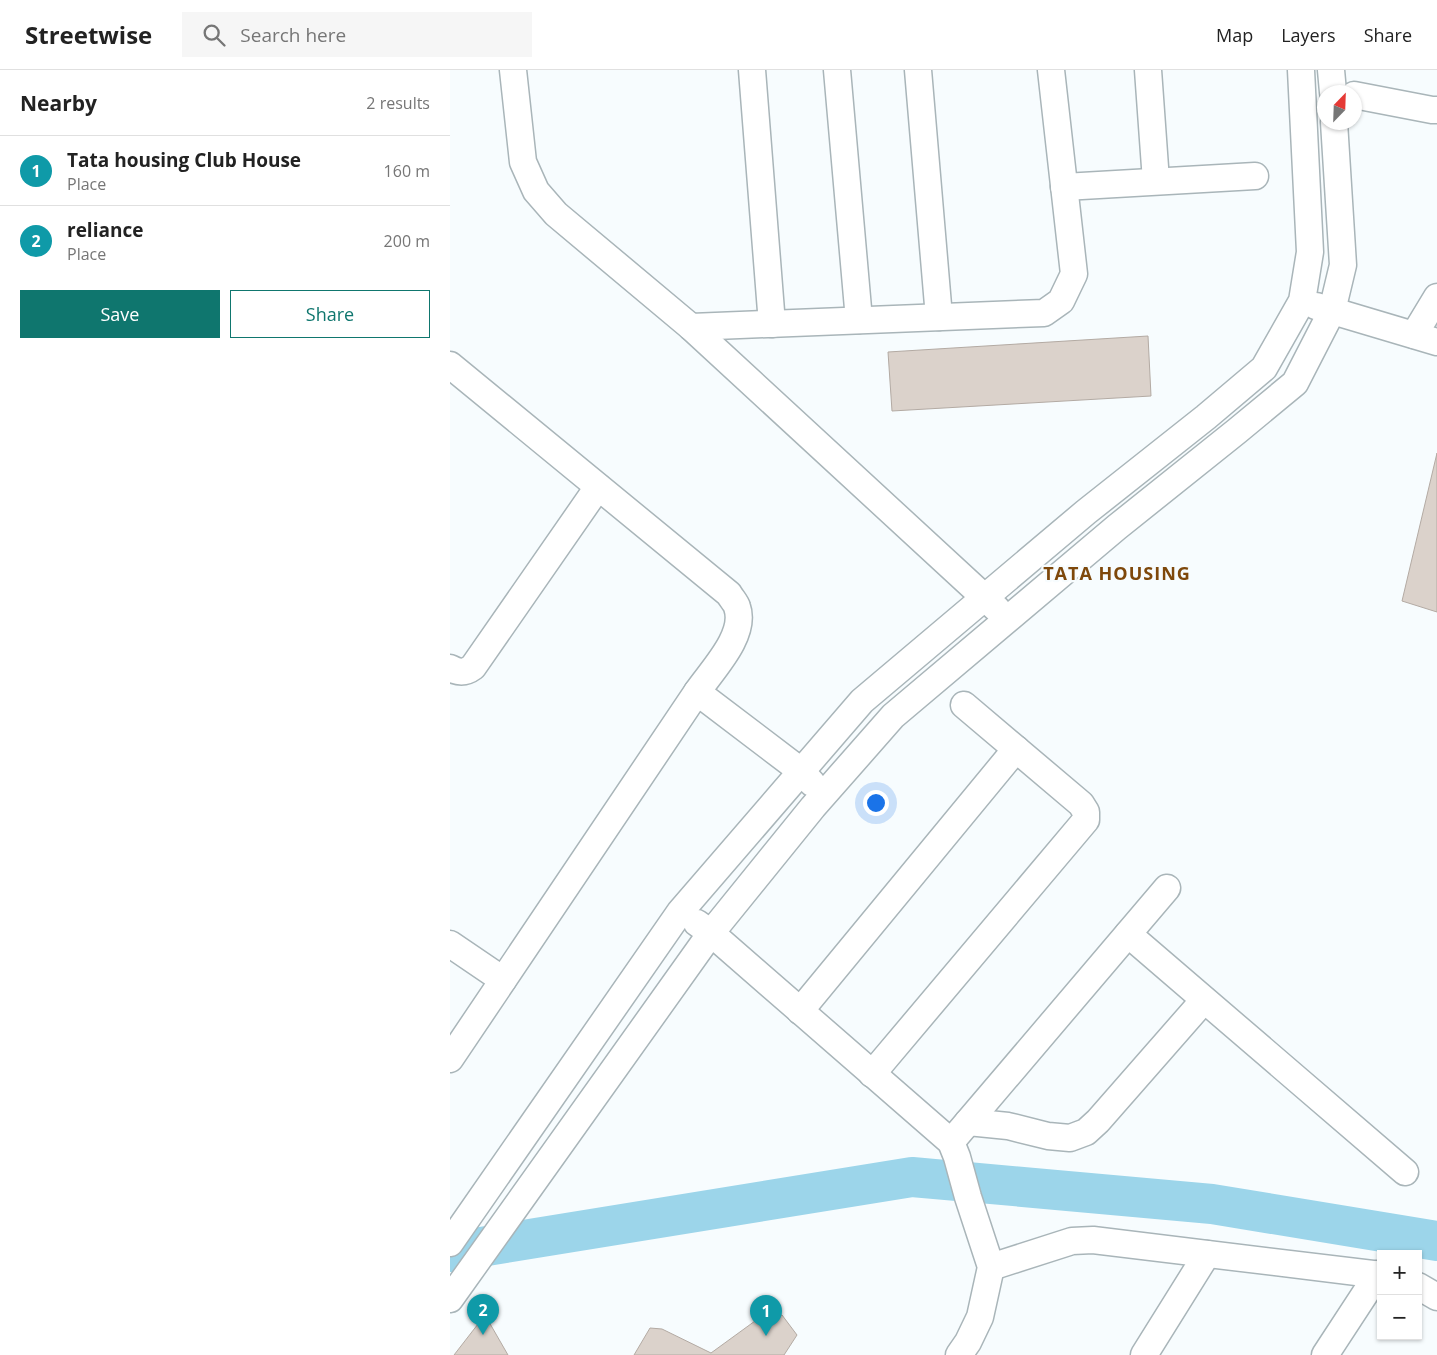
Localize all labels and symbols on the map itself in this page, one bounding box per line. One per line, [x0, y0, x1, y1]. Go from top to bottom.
north arrow [1317, 85, 1362, 130]
district label: TATA HOUSING [1043, 561, 1191, 585]
your location [863, 790, 889, 816]
pin: 2 [467, 1294, 499, 1335]
pin: 1 [750, 1295, 782, 1336]

